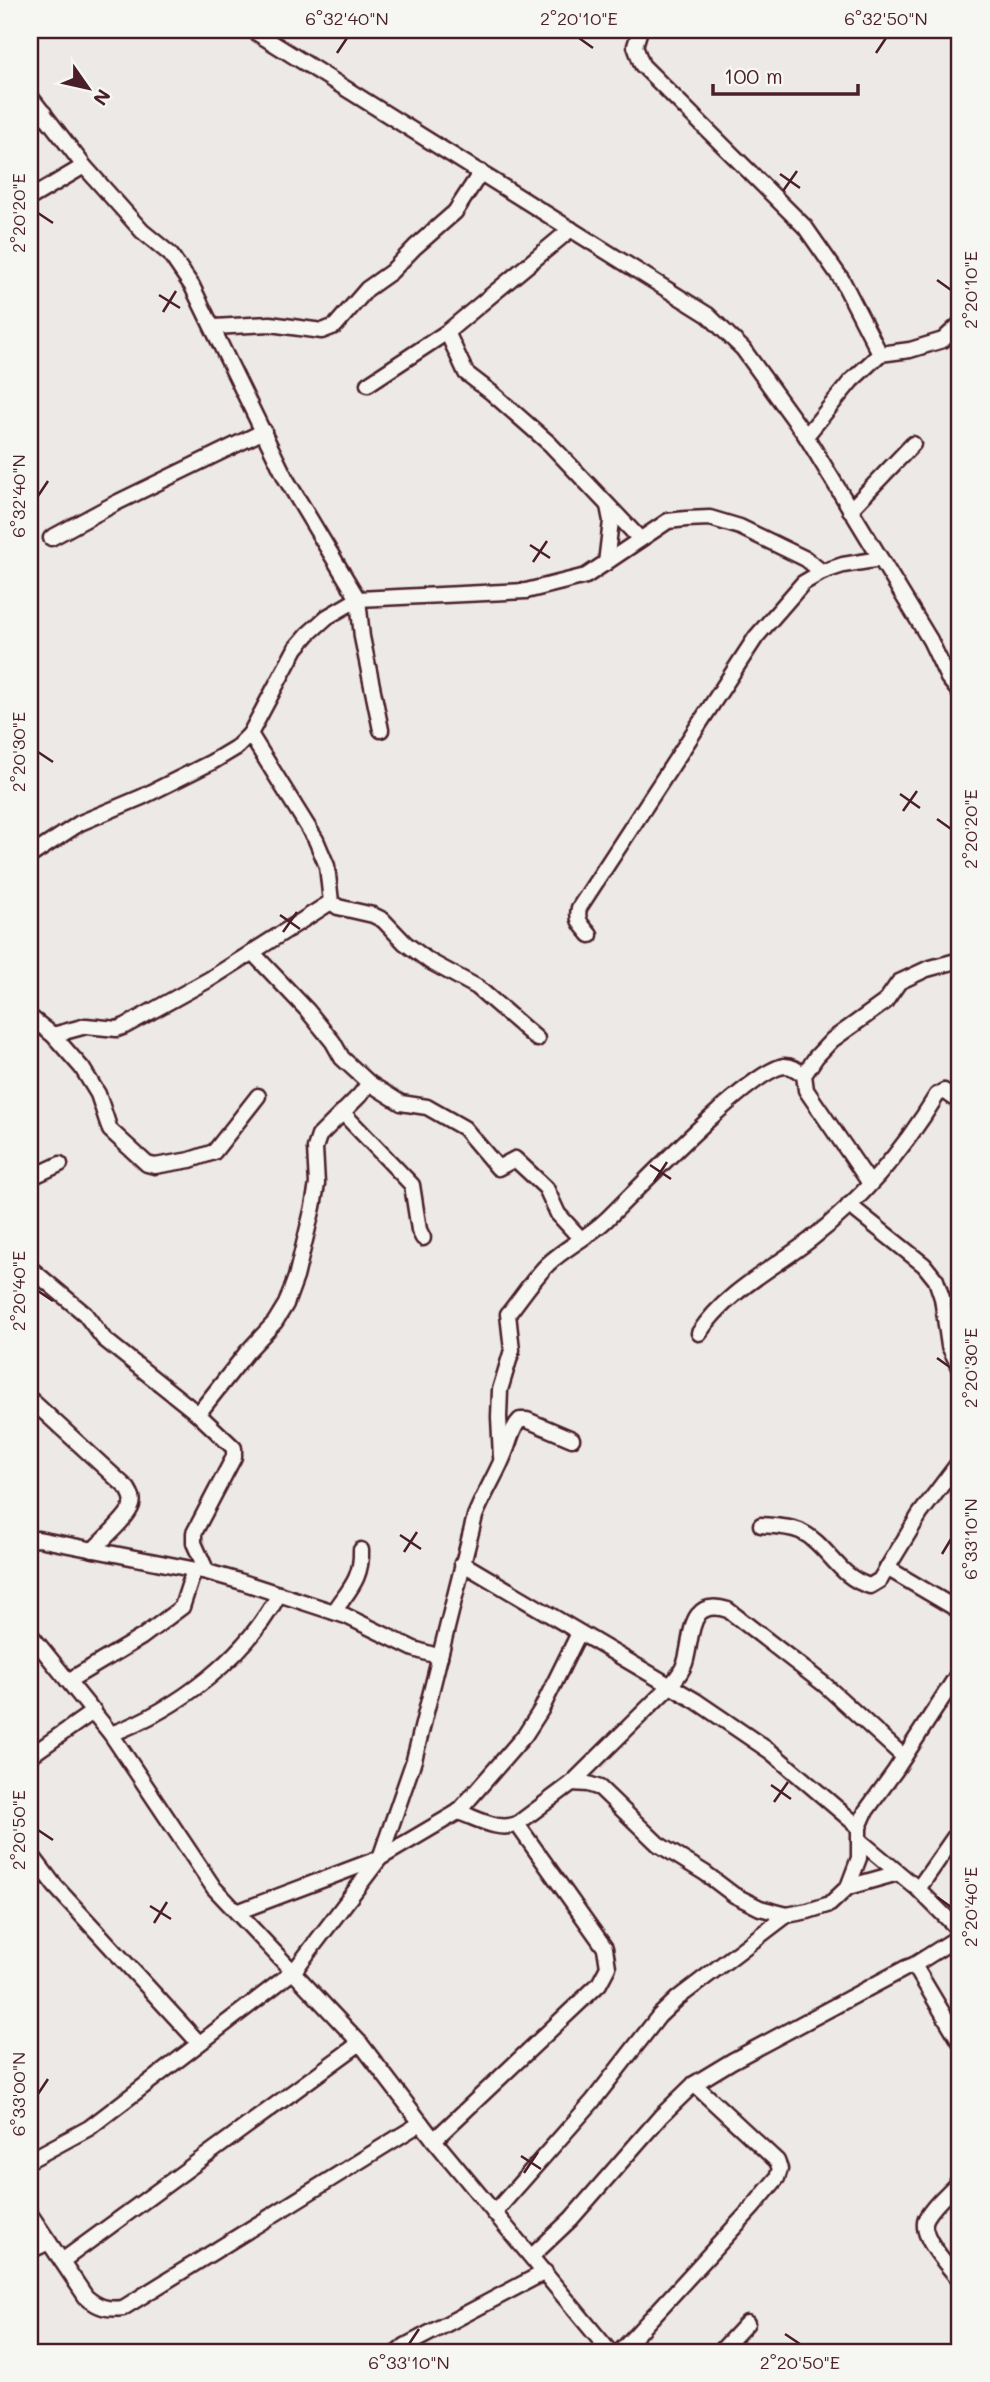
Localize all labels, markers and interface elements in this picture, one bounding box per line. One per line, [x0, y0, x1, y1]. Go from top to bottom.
text: 6°32'40"N [305, 6, 389, 30]
text: 2°20'10"E [540, 6, 618, 30]
text: 6°32'50"N [844, 6, 928, 30]
north arrow [52, 52, 122, 122]
scale bar [713, 52, 859, 96]
text: 100 m [724, 62, 783, 89]
text: N [88, 85, 117, 111]
text: 2°20'20"E [6, 173, 30, 253]
text: 2°20'10"E [958, 251, 982, 329]
text: 6°32'40"N [6, 454, 30, 538]
text: 2°20'30"E [6, 712, 30, 792]
text: 2°20'20"E [958, 789, 982, 869]
text: 2°20'40"E [6, 1251, 30, 1331]
text: 2°20'30"E [958, 1328, 982, 1408]
text: 6°33'10"N [958, 1498, 982, 1580]
text: 2°20'50"E [6, 1790, 30, 1870]
text: 2°20'40"E [958, 1867, 982, 1947]
text: 6°33'00"N [6, 2052, 30, 2136]
text: 6°33'10"N [368, 2350, 450, 2374]
text: 2°20'50"E [760, 2350, 840, 2374]

